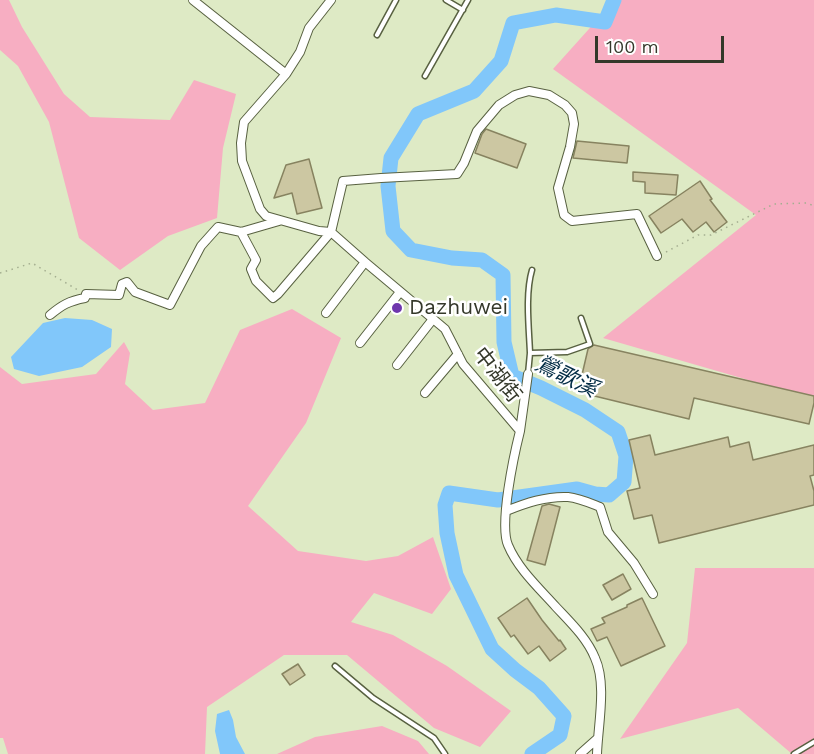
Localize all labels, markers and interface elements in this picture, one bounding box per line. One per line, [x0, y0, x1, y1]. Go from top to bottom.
scale bar [598, 24, 727, 62]
text: 100 m [606, 36, 659, 57]
place label: Dazhuwei [409, 295, 508, 321]
marker: Dazhuwei [390, 301, 404, 315]
street label: 中湖街 [468, 342, 526, 408]
water label: 鶯歌溪 [531, 351, 601, 403]

